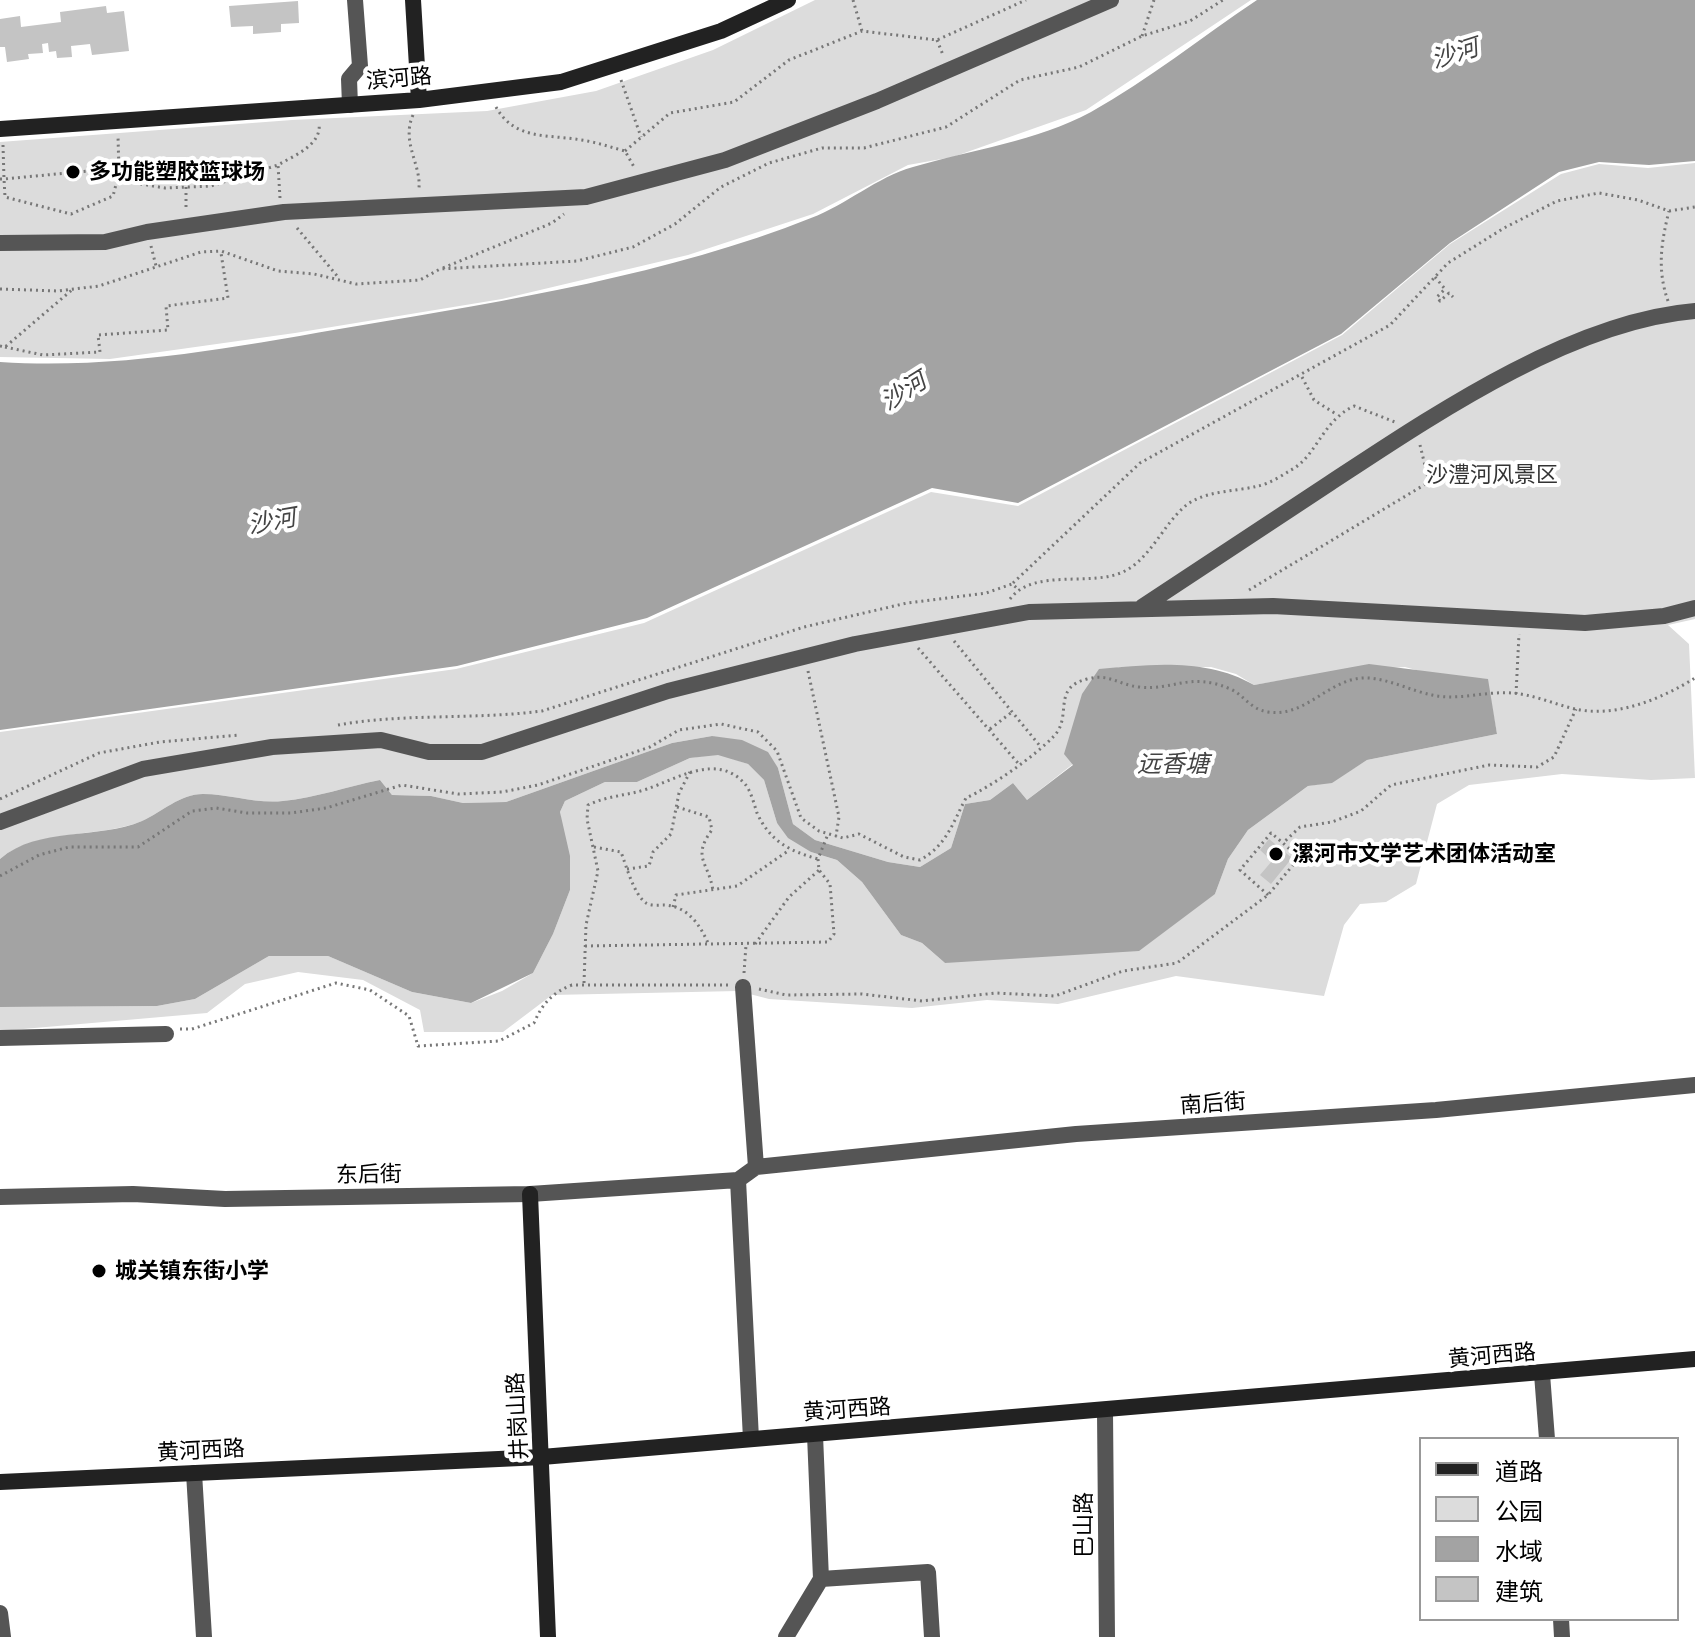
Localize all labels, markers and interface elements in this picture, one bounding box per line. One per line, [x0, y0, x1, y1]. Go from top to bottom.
water label: 沙河 [1428, 33, 1482, 75]
street label: 滨河路 [365, 63, 433, 95]
place label: 多功能塑胶篮球场 [89, 159, 265, 185]
marker: 多功能塑胶篮球场 [64, 163, 82, 181]
water label: 沙河 [876, 367, 932, 417]
park label: 沙澧河风景区 [1426, 462, 1558, 488]
water label: 沙河 [246, 504, 298, 540]
water label: 远香塘 [1137, 751, 1209, 779]
place label: 漯河市文学艺术团体活动室 [1292, 841, 1556, 867]
marker: 漯河市文学艺术团体活动室 [1267, 845, 1285, 863]
street label: 南后街 [1179, 1089, 1247, 1119]
street label: 东后街 [336, 1161, 402, 1189]
place label: 城关镇东街小学 [115, 1258, 269, 1284]
marker: 城关镇东街小学 [90, 1262, 108, 1280]
street label: 黄河西路 [1447, 1339, 1537, 1373]
street label: 井岗山路 [503, 1371, 533, 1461]
street label: 黄河西路 [802, 1394, 892, 1426]
street label: 黄河西路 [156, 1436, 246, 1466]
legend [1419, 1437, 1679, 1621]
text: 道路 [1495, 1456, 1543, 1486]
street label: 巴山路 [1071, 1492, 1097, 1558]
text: 公园 [1495, 1496, 1543, 1526]
text: 水域 [1495, 1536, 1543, 1566]
text: 建筑 [1495, 1576, 1543, 1606]

